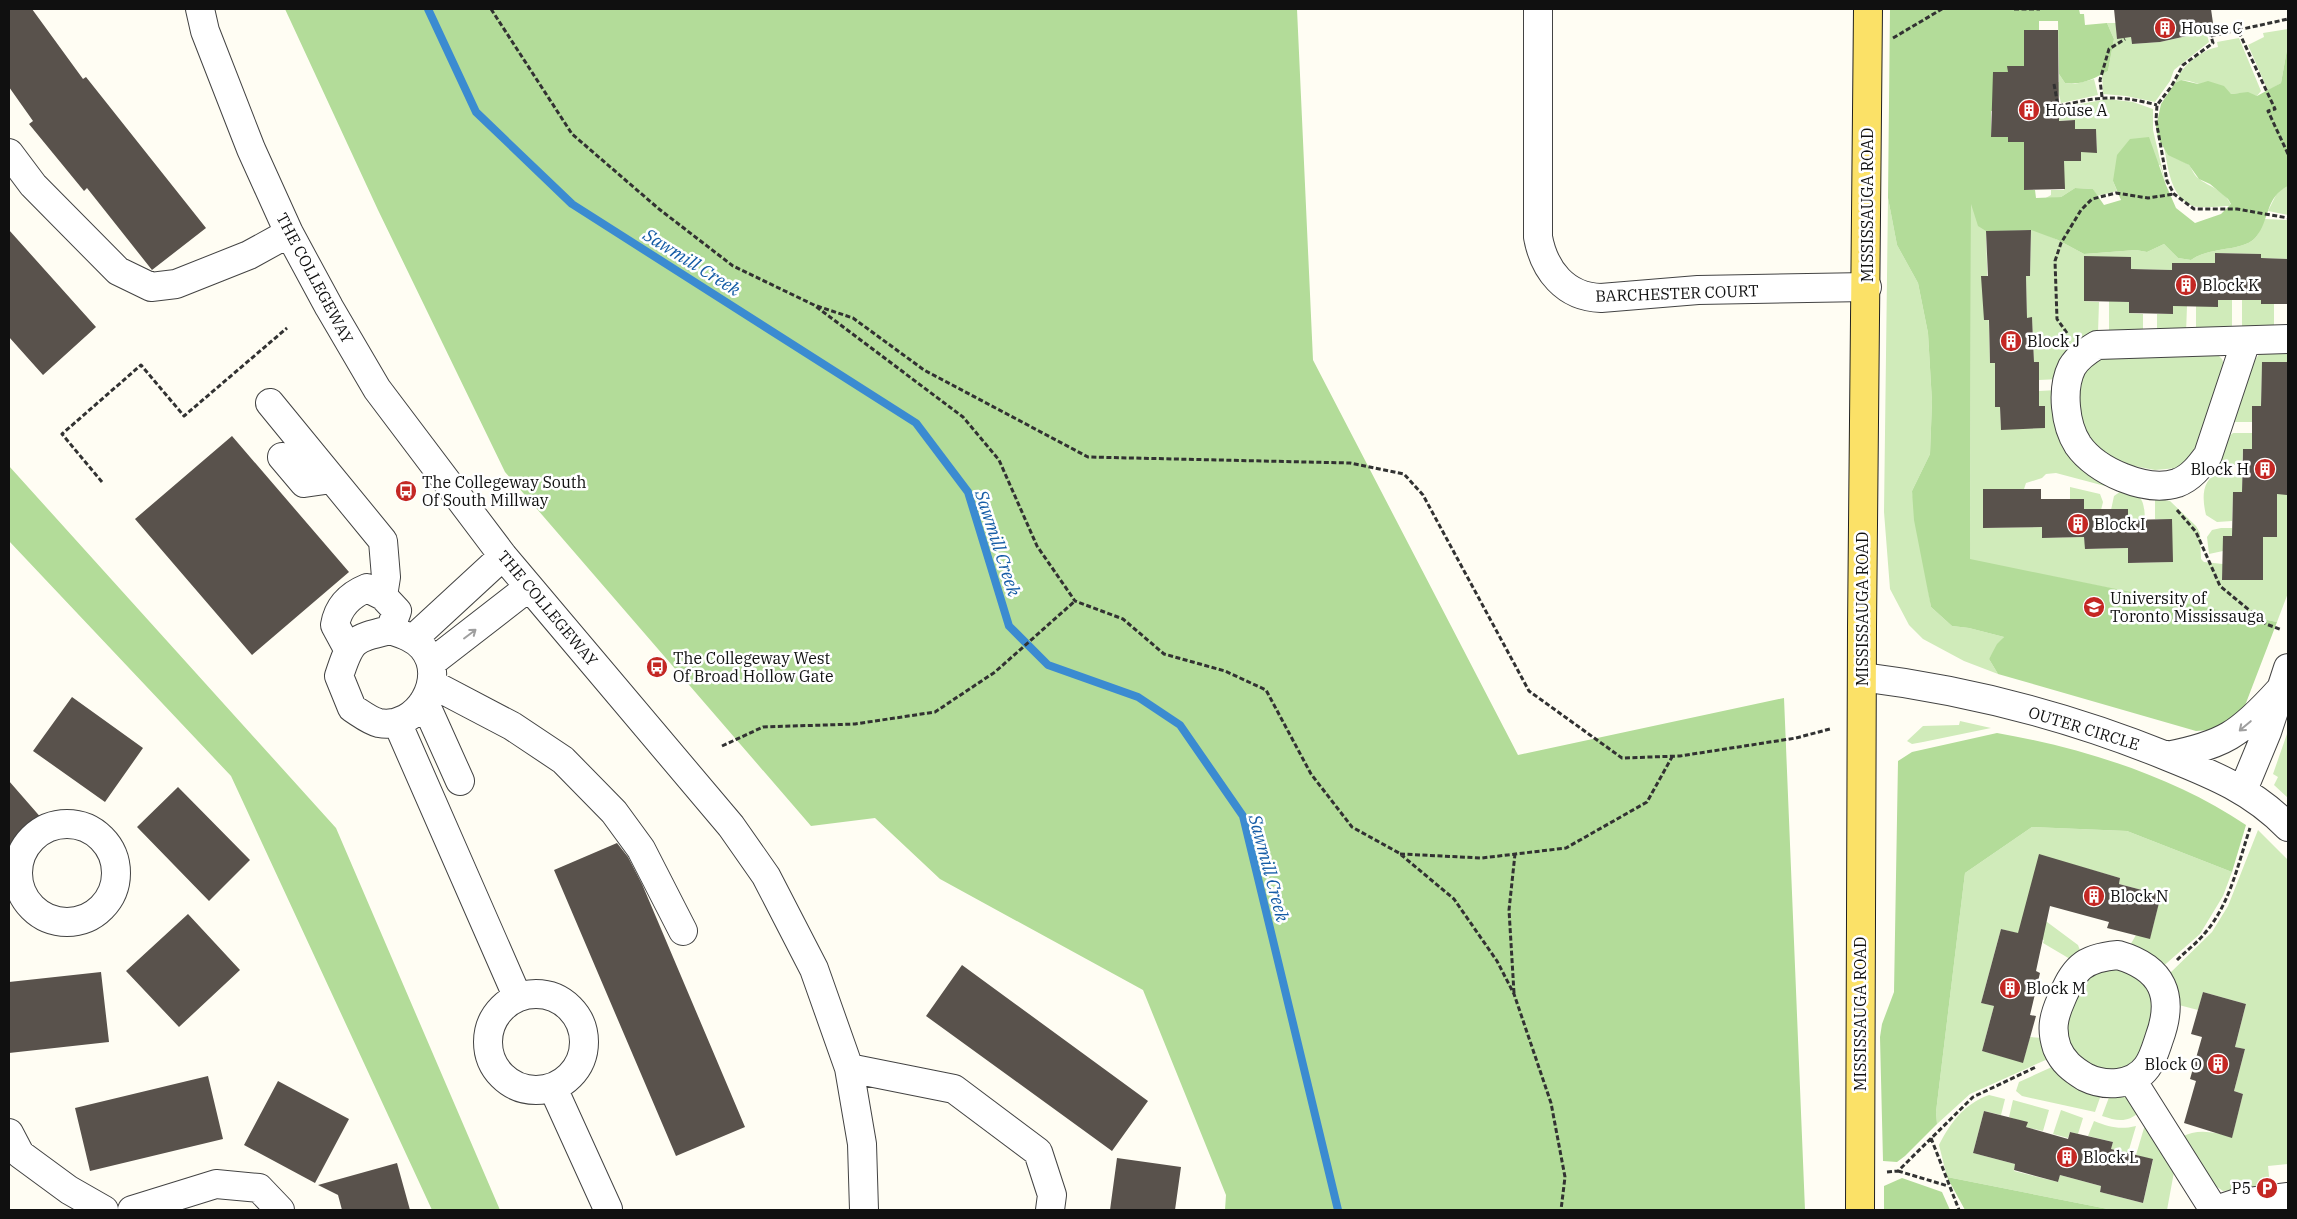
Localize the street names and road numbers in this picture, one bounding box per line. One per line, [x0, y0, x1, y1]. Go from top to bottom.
street label: MISSISSAUGA ROAD [1857, 128, 1877, 282]
street label: THE COLLEGEWAY [272, 209, 358, 347]
street label: BARCHESTER COURT [1595, 280, 1759, 306]
street label: MISSISSAUGA ROAD [1852, 532, 1872, 686]
street label: THE COLLEGEWAY [494, 546, 602, 670]
street label: OUTER CIRCLE [2026, 702, 2142, 754]
street label: MISSISSAUGA ROAD [1850, 937, 1870, 1091]

